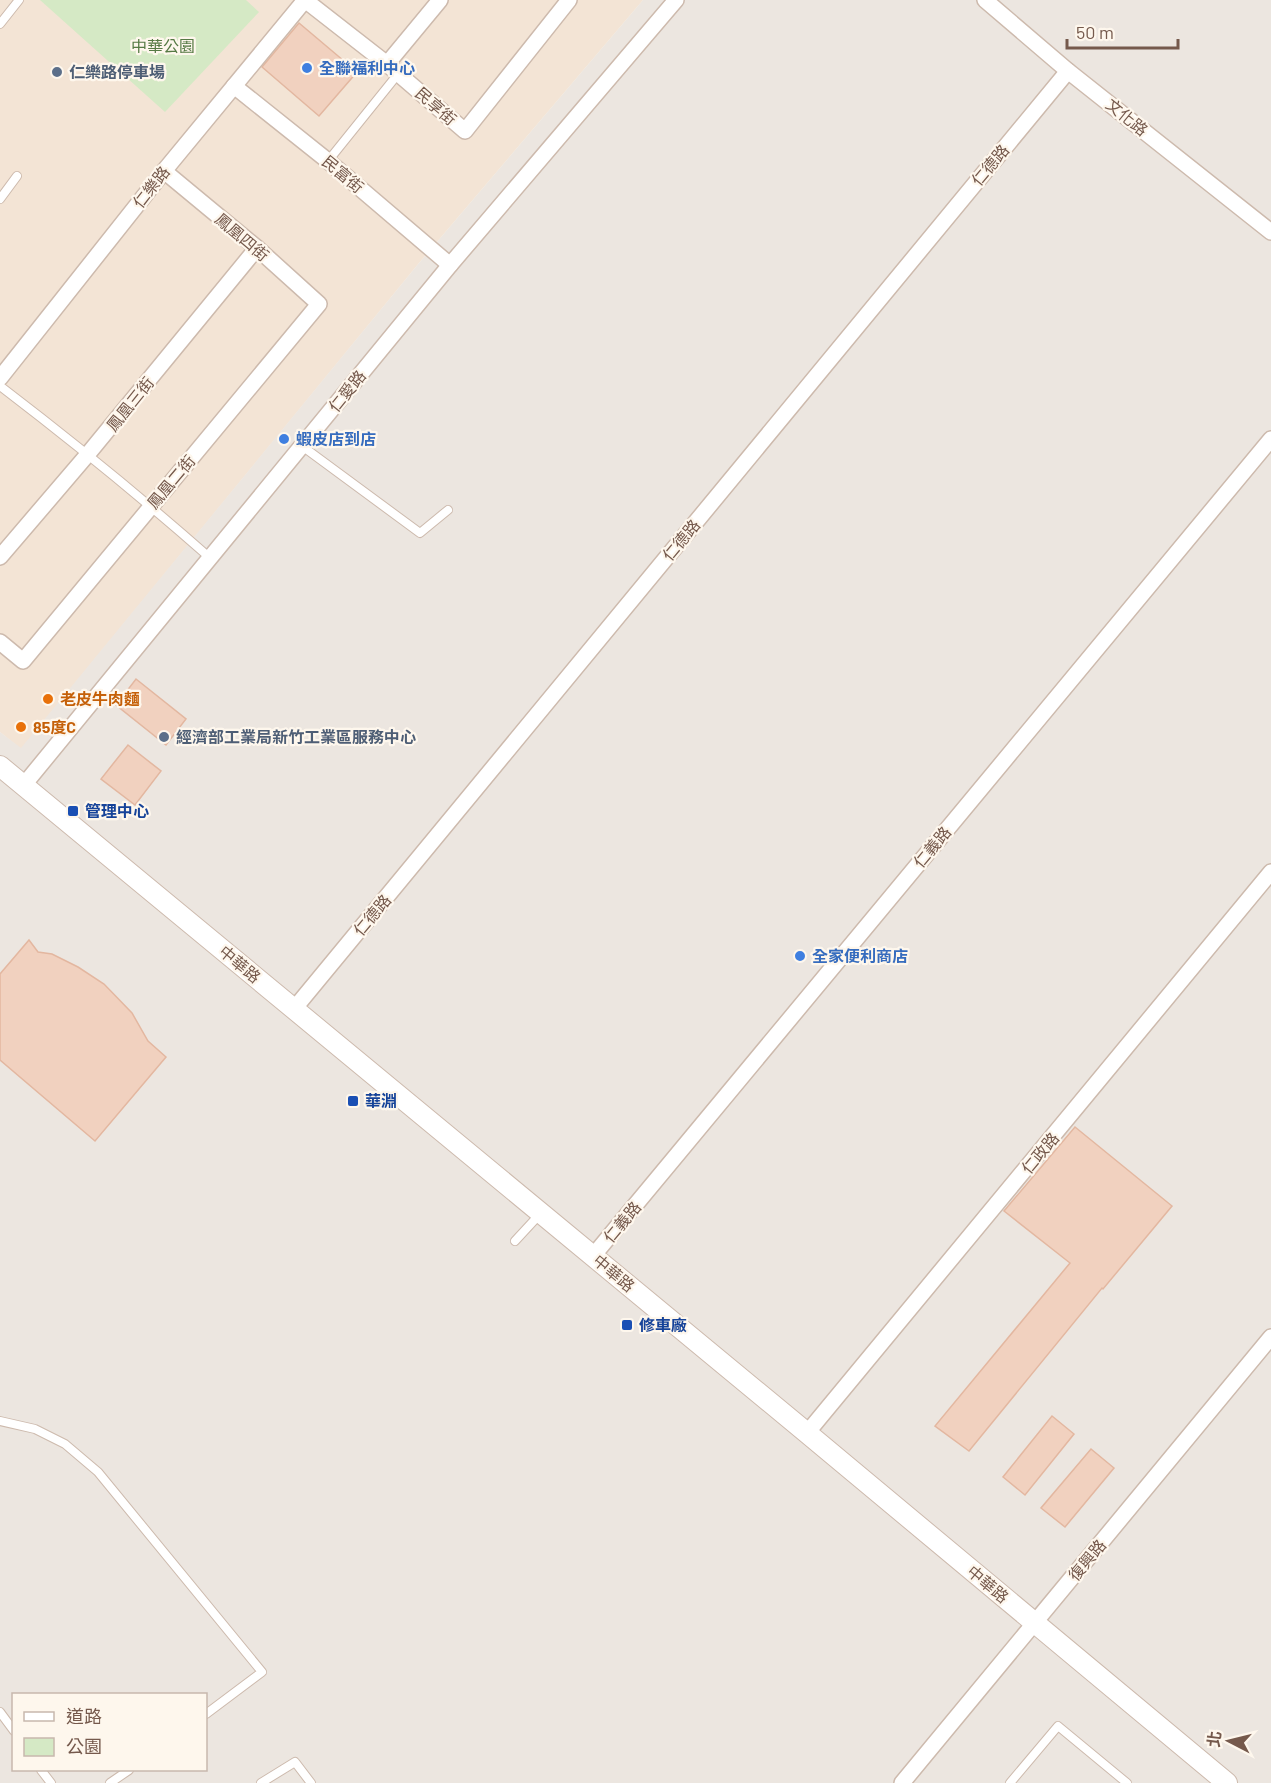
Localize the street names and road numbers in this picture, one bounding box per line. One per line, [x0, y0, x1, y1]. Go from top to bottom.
street label: 民享街 [412, 83, 461, 129]
street label: 文化路 [1103, 94, 1152, 139]
street label: 仁德路 [967, 140, 1012, 189]
street label: 民富街 [319, 151, 368, 196]
street label: 仁樂路 [128, 162, 173, 211]
street label: 鳳凰四街 [212, 209, 273, 264]
street label: 仁愛路 [324, 366, 369, 415]
street label: 鳳凰三街 [102, 373, 157, 435]
street label: 鳳凰二街 [143, 451, 198, 512]
street label: 仁德路 [658, 515, 703, 564]
street label: 仁義路 [909, 822, 954, 871]
street label: 仁德路 [349, 890, 394, 939]
street label: 中華路 [216, 941, 265, 986]
street label: 仁政路 [1017, 1128, 1062, 1177]
street label: 仁義路 [599, 1197, 644, 1246]
street label: 中華路 [590, 1250, 639, 1295]
street label: 復興路 [1064, 1535, 1109, 1584]
street label: 中華路 [964, 1561, 1013, 1606]

